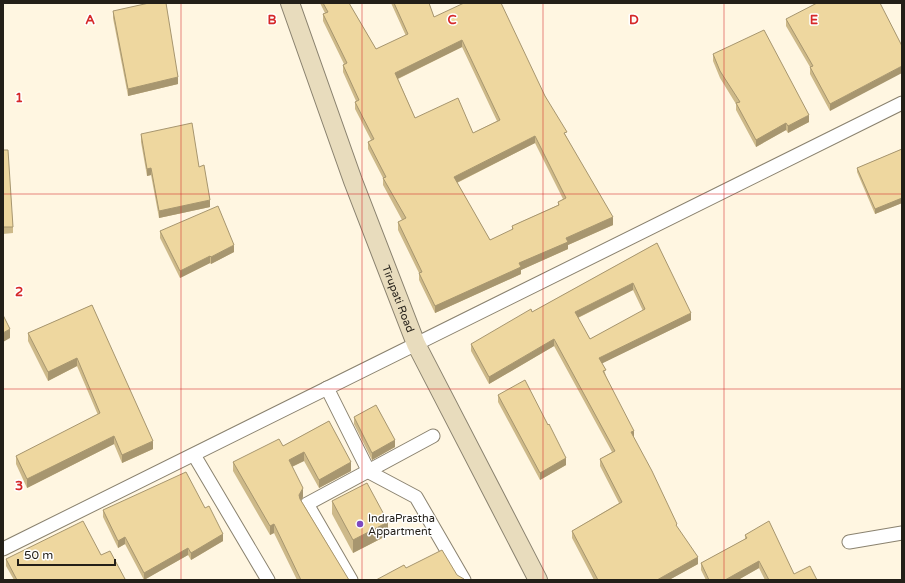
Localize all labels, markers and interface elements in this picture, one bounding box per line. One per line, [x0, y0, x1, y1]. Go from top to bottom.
text: A [85, 12, 95, 28]
text: B [267, 12, 277, 28]
text: C [447, 12, 457, 28]
text: D [629, 12, 639, 28]
text: E [810, 12, 818, 28]
text: 1 [15, 90, 23, 106]
street label: Tirupati Road [380, 263, 417, 334]
text: 2 [15, 284, 23, 300]
text: 3 [15, 478, 23, 494]
place label: IndraPrastha Appartment [368, 512, 435, 538]
marker: IndraPrastha Appartment [355, 519, 365, 529]
scale bar [18, 541, 115, 567]
text: 50 m [24, 548, 53, 562]

